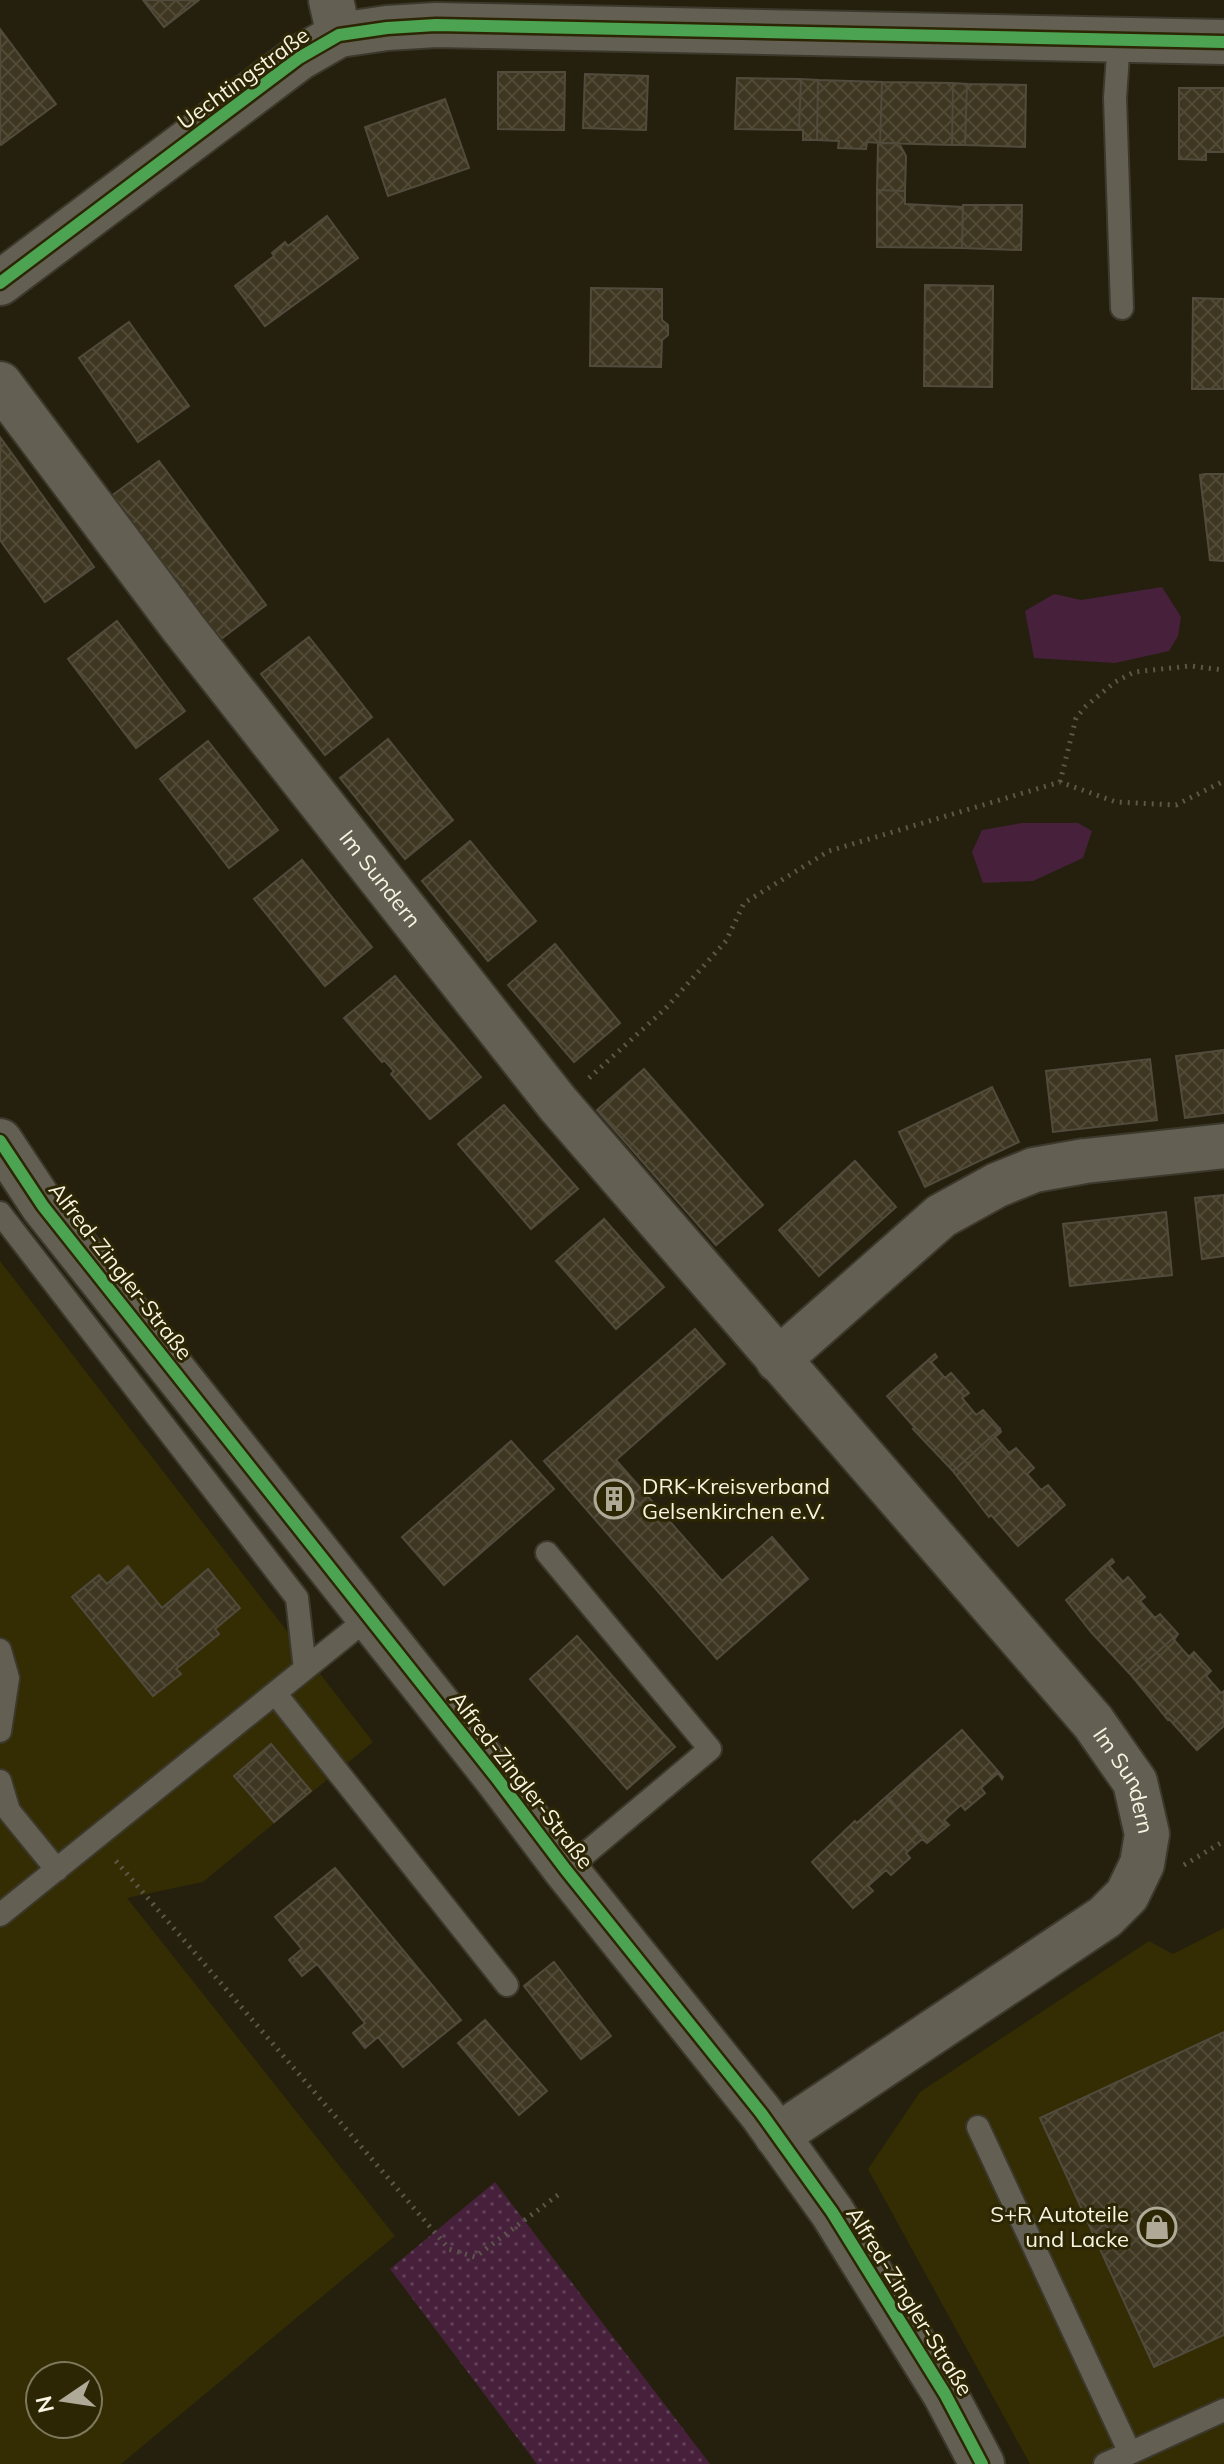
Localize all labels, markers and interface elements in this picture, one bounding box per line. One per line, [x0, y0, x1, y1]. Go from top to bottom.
street label: Uechtingstraße [172, 21, 314, 135]
street label: Im Sundern [334, 824, 427, 933]
street label: Alfred-Zingler-Straße [43, 1177, 199, 1365]
place label: DRK-Kreisverband Gelsenkirchen e.V. [642, 1472, 830, 1525]
building icon: DRK-Kreisverband Gelsenkirchen e.V. [593, 1478, 635, 1520]
street label: Alfred-Zingler-Straße [444, 1686, 600, 1874]
street label: Im Sundern [1087, 1722, 1160, 1836]
place label: S+R Autoteile und Lacke [990, 2200, 1129, 2253]
street label: Alfred-Zingler-Straße [840, 2201, 980, 2401]
shop icon: S+R Autoteile und Lacke [1136, 2206, 1178, 2248]
north arrow [24, 2360, 104, 2440]
text: N [29, 2393, 60, 2416]

